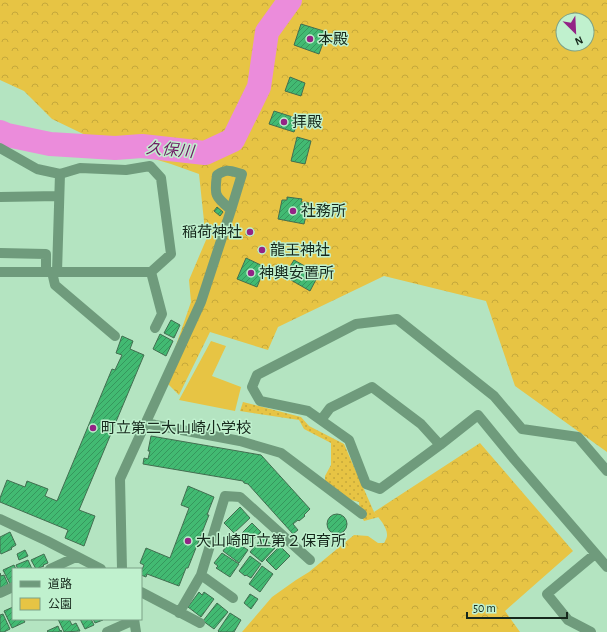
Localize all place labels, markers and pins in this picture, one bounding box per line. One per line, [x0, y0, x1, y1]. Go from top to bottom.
place label: 本殿 [318, 31, 348, 47]
marker: 本殿 [305, 34, 315, 44]
place label: 拝殿 [292, 114, 322, 130]
marker: 拝殿 [279, 117, 289, 127]
place label: 社務所 [301, 203, 346, 219]
marker: 社務所 [288, 206, 298, 216]
place label: 稲荷神社 [182, 224, 242, 240]
marker: 稲荷神社 [245, 227, 255, 237]
place label: 龍王神社 [270, 242, 330, 258]
marker: 龍王神社 [257, 245, 267, 255]
place label: 神輿安置所 [259, 265, 334, 281]
marker: 神輿安置所 [246, 268, 256, 278]
place label: 町立第二大山崎小学校 [101, 420, 251, 436]
marker: 町立第二大山崎小学校 [88, 423, 98, 433]
place label: 大山崎町立第２保育所 [196, 533, 346, 549]
marker: 大山崎町立第２保育所 [183, 536, 193, 546]

